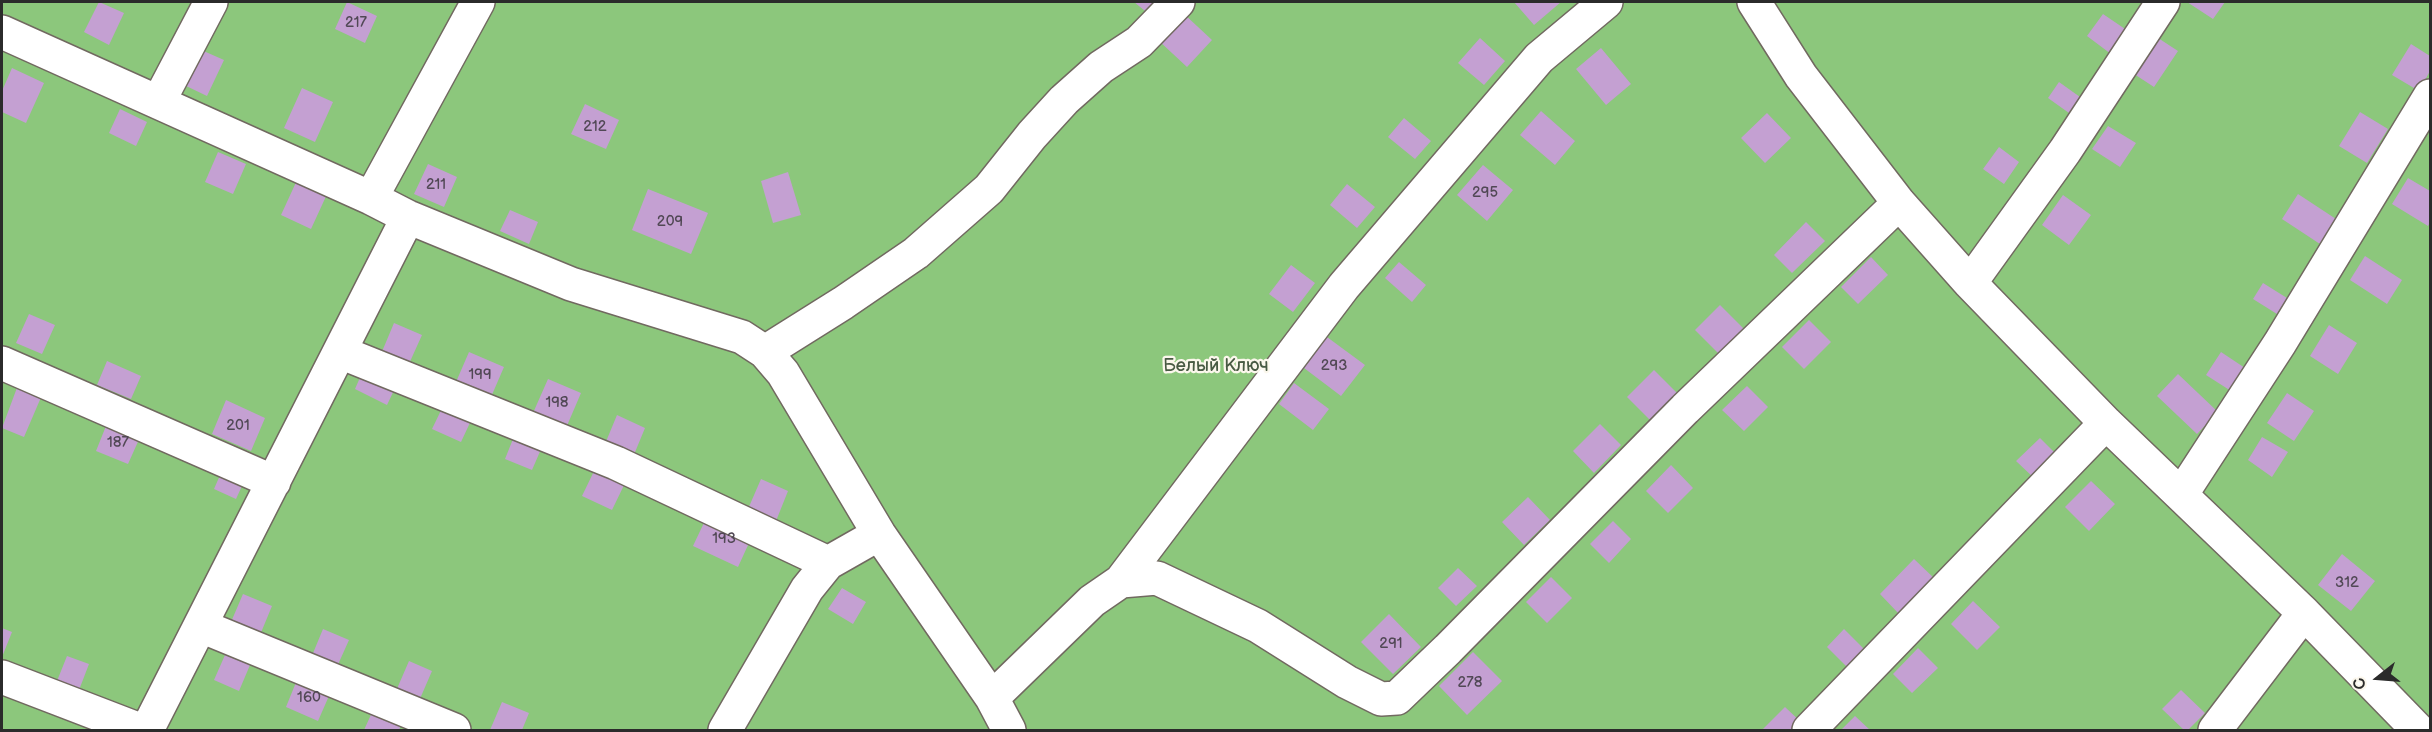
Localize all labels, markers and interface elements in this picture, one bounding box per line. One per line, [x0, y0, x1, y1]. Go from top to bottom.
house number: 217 [345, 14, 367, 32]
house number: 212 [583, 118, 607, 136]
house number: 211 [426, 176, 446, 194]
house number: 295 [1472, 184, 1498, 202]
house number: 209 [657, 213, 683, 231]
park label: Белый Ключ [1163, 355, 1269, 377]
house number: 293 [1321, 357, 1347, 375]
house number: 199 [468, 366, 492, 384]
house number: 198 [545, 394, 569, 412]
house number: 201 [226, 417, 250, 435]
house number: 187 [107, 434, 129, 452]
house number: 193 [712, 530, 736, 548]
house number: 312 [2335, 574, 2359, 592]
house number: 291 [1379, 635, 1403, 653]
north arrow [2348, 648, 2408, 708]
house number: 278 [1458, 674, 1482, 692]
text: С [2350, 675, 2371, 692]
house number: 160 [297, 689, 321, 707]

